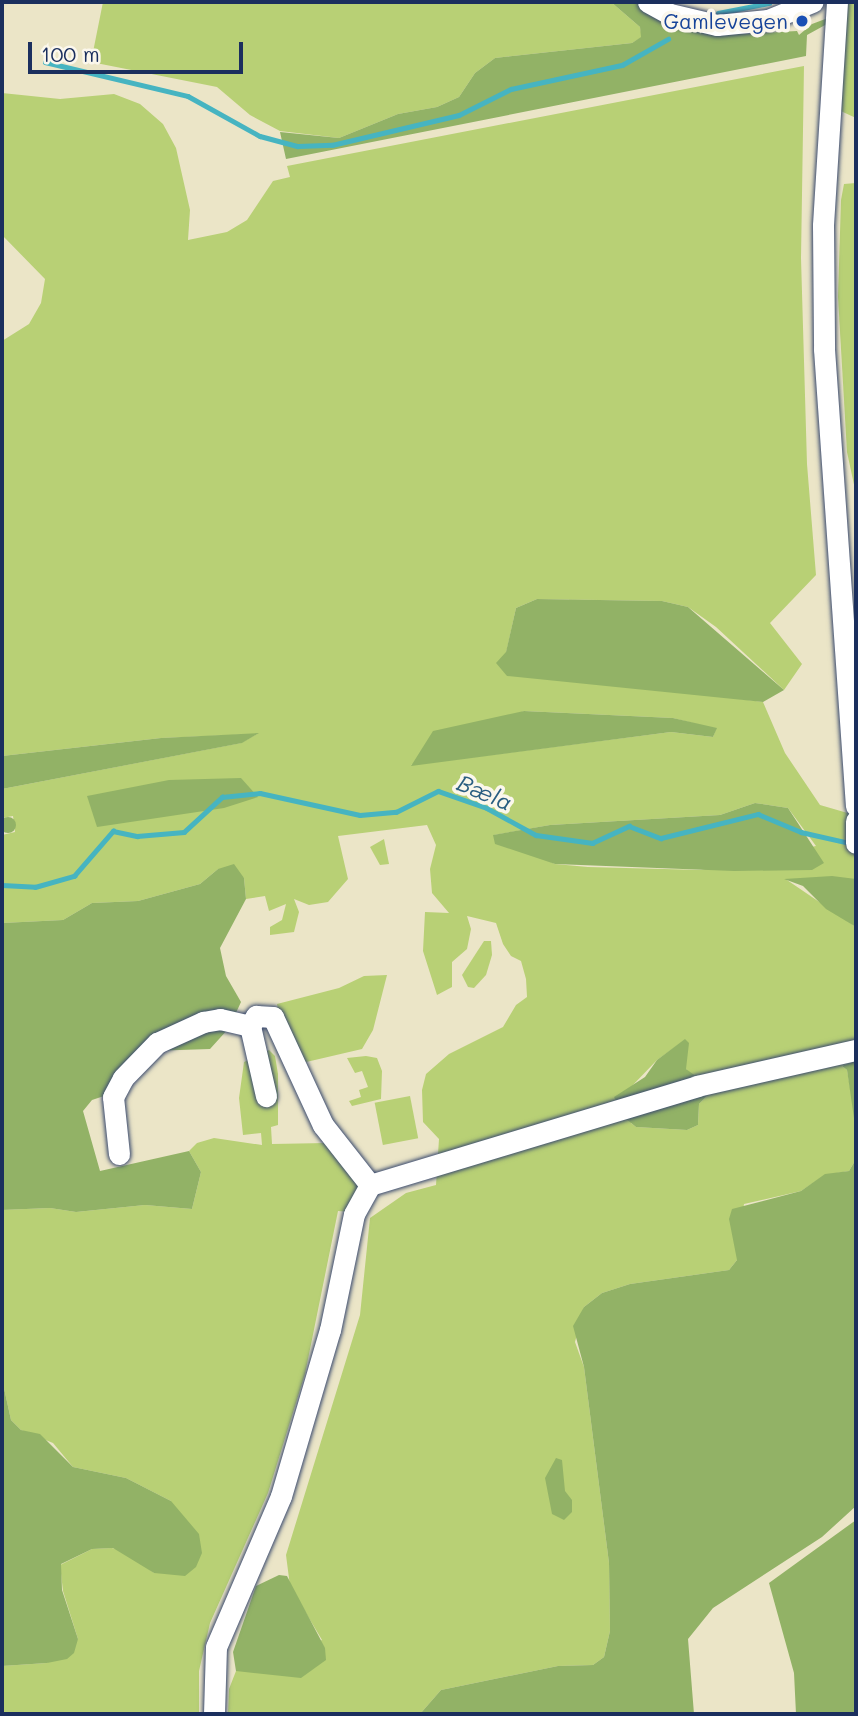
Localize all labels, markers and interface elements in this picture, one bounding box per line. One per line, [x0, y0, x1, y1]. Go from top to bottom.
place label: Gamlevegen [663, 8, 788, 34]
marker: Gamlevegen [794, 13, 810, 29]
scale bar [32, 28, 247, 72]
text: 100 m [41, 40, 100, 67]
water label: Bæla [453, 768, 517, 816]

